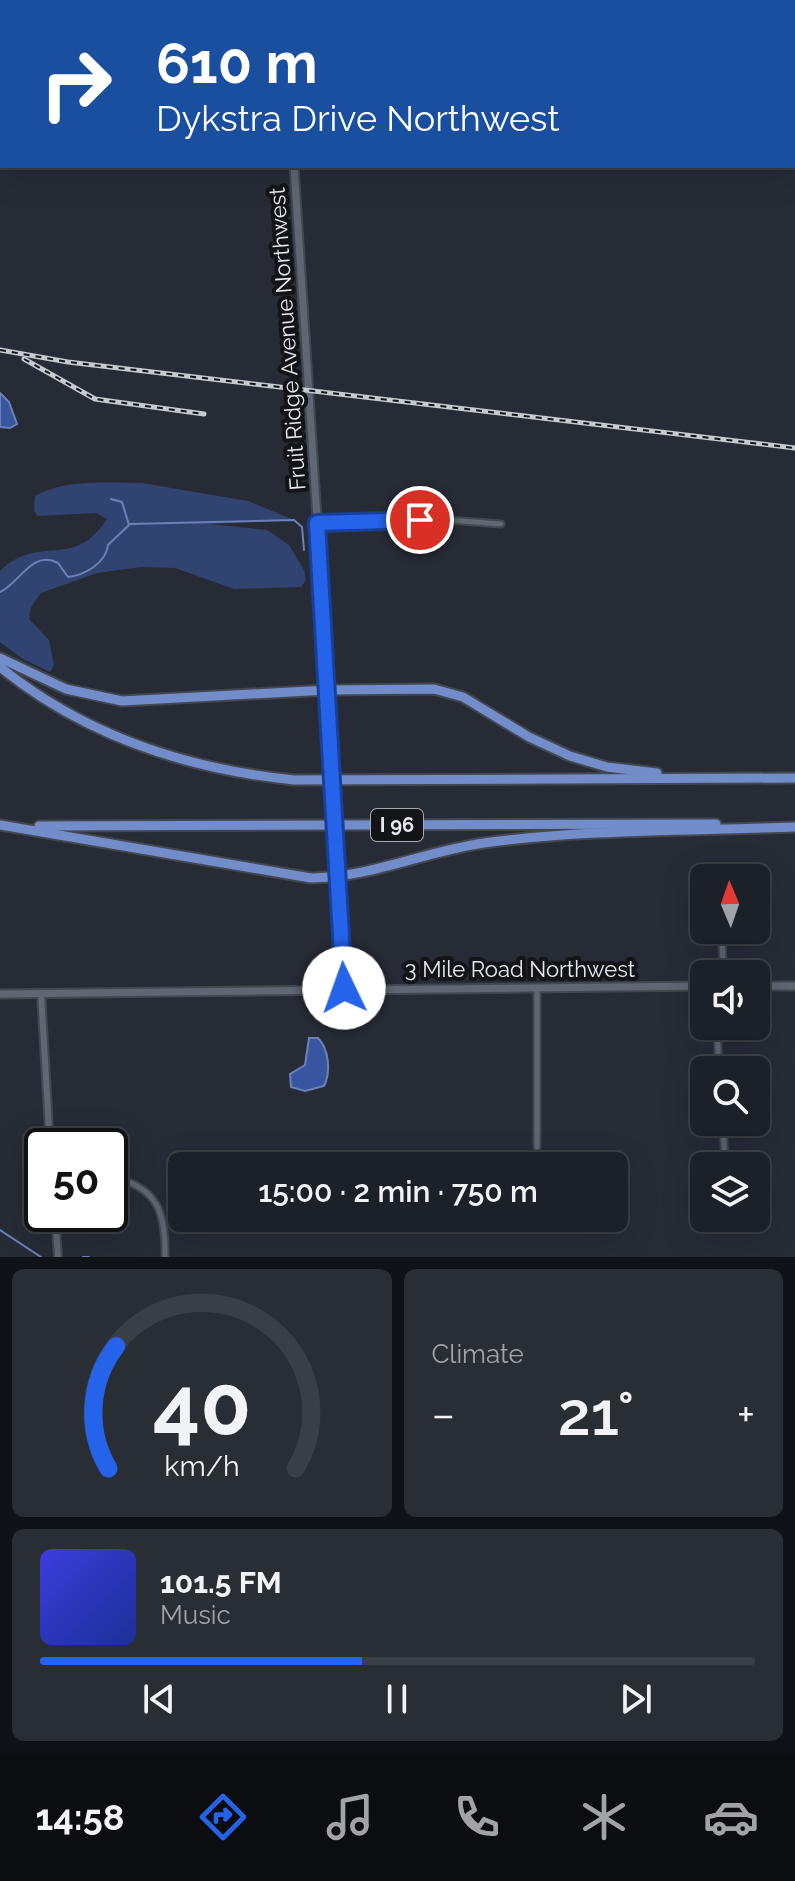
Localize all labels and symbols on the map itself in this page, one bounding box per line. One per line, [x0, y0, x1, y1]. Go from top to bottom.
street label: Fruit Ridge Avenue Northwest [263, 186, 311, 491]
pin [386, 486, 454, 554]
road number: I 96 [371, 809, 423, 841]
north arrow [690, 864, 770, 944]
position arrow [302, 946, 386, 1030]
street label: 3 Mile Road Northwest [405, 956, 636, 982]
speed limit sign: 50 [24, 1128, 128, 1232]

